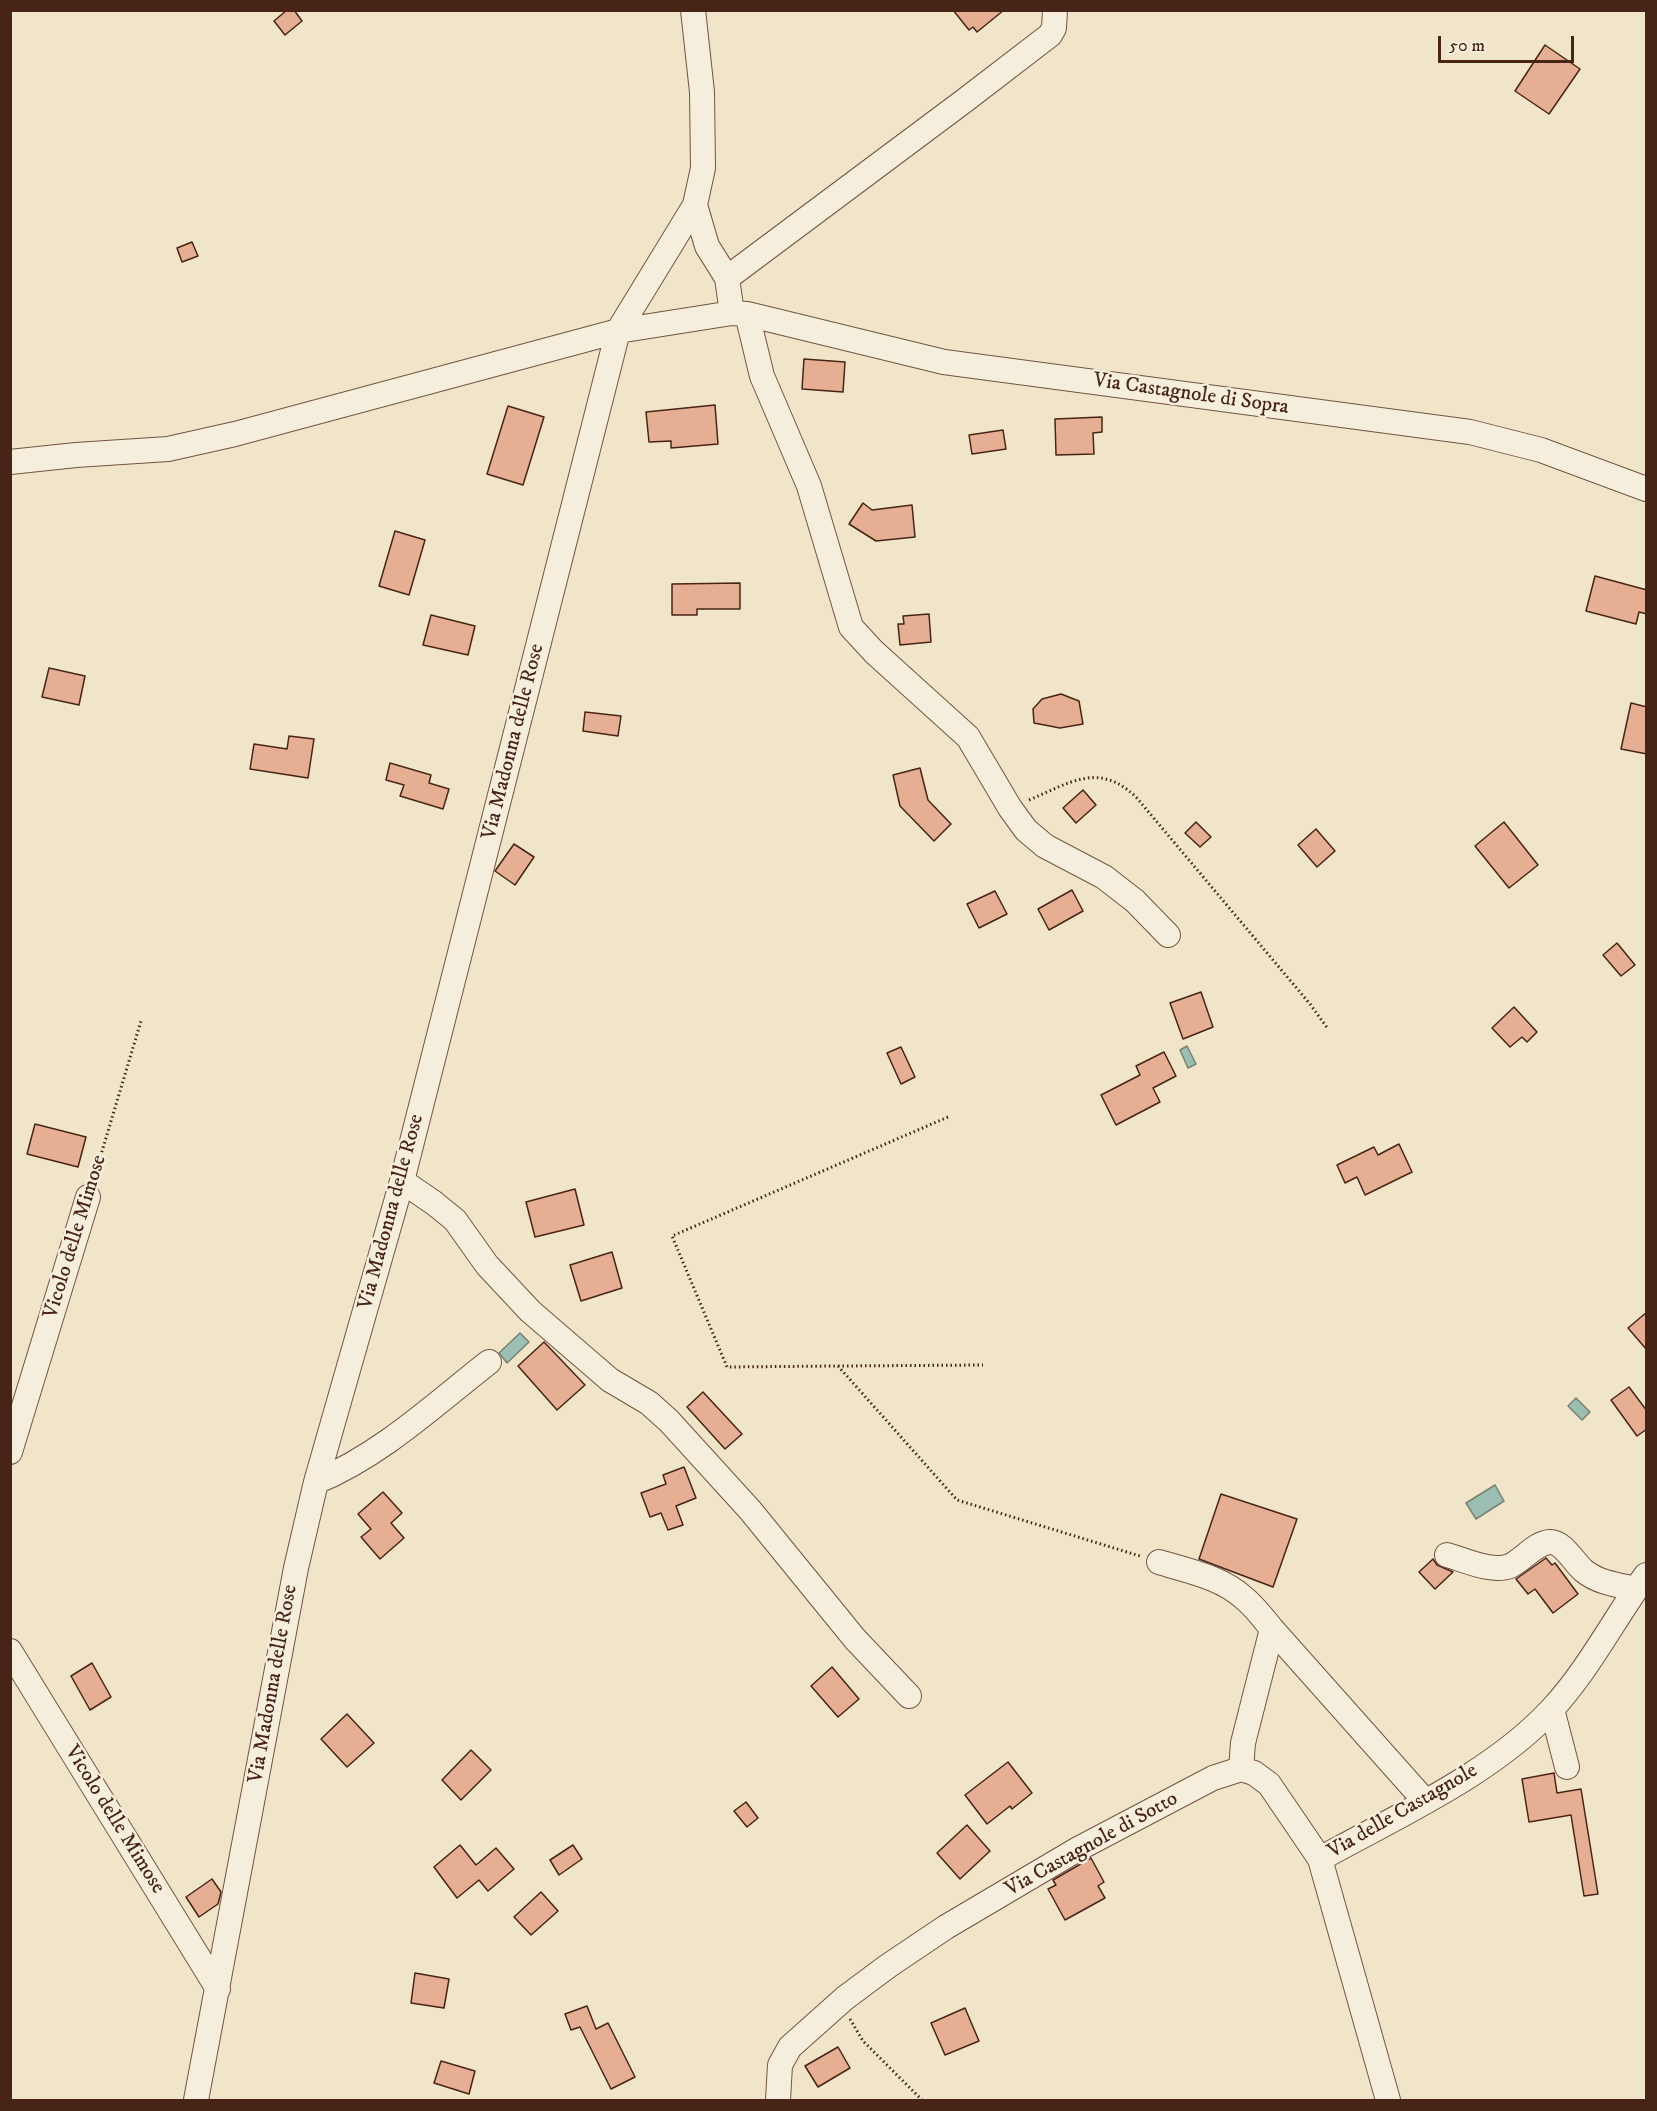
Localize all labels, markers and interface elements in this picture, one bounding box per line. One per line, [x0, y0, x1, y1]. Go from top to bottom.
scale bar [1441, 24, 1578, 62]
text: 50 m [1449, 35, 1485, 57]
street label: Via Castagnole di Sopra [1092, 369, 1290, 421]
street label: Via Madonna delle Rose [477, 642, 551, 842]
street label: Via Madonna delle Rose [354, 1112, 430, 1312]
street label: Vicolo delle Mimose [39, 1152, 113, 1322]
street label: Via Madonna delle Rose [244, 1583, 304, 1785]
street label: Vicolo delle Mimose [58, 1741, 170, 1899]
street label: Via delle Castagnole [1324, 1759, 1482, 1865]
street label: Via Castagnole di Sotto [1001, 1787, 1183, 1903]

